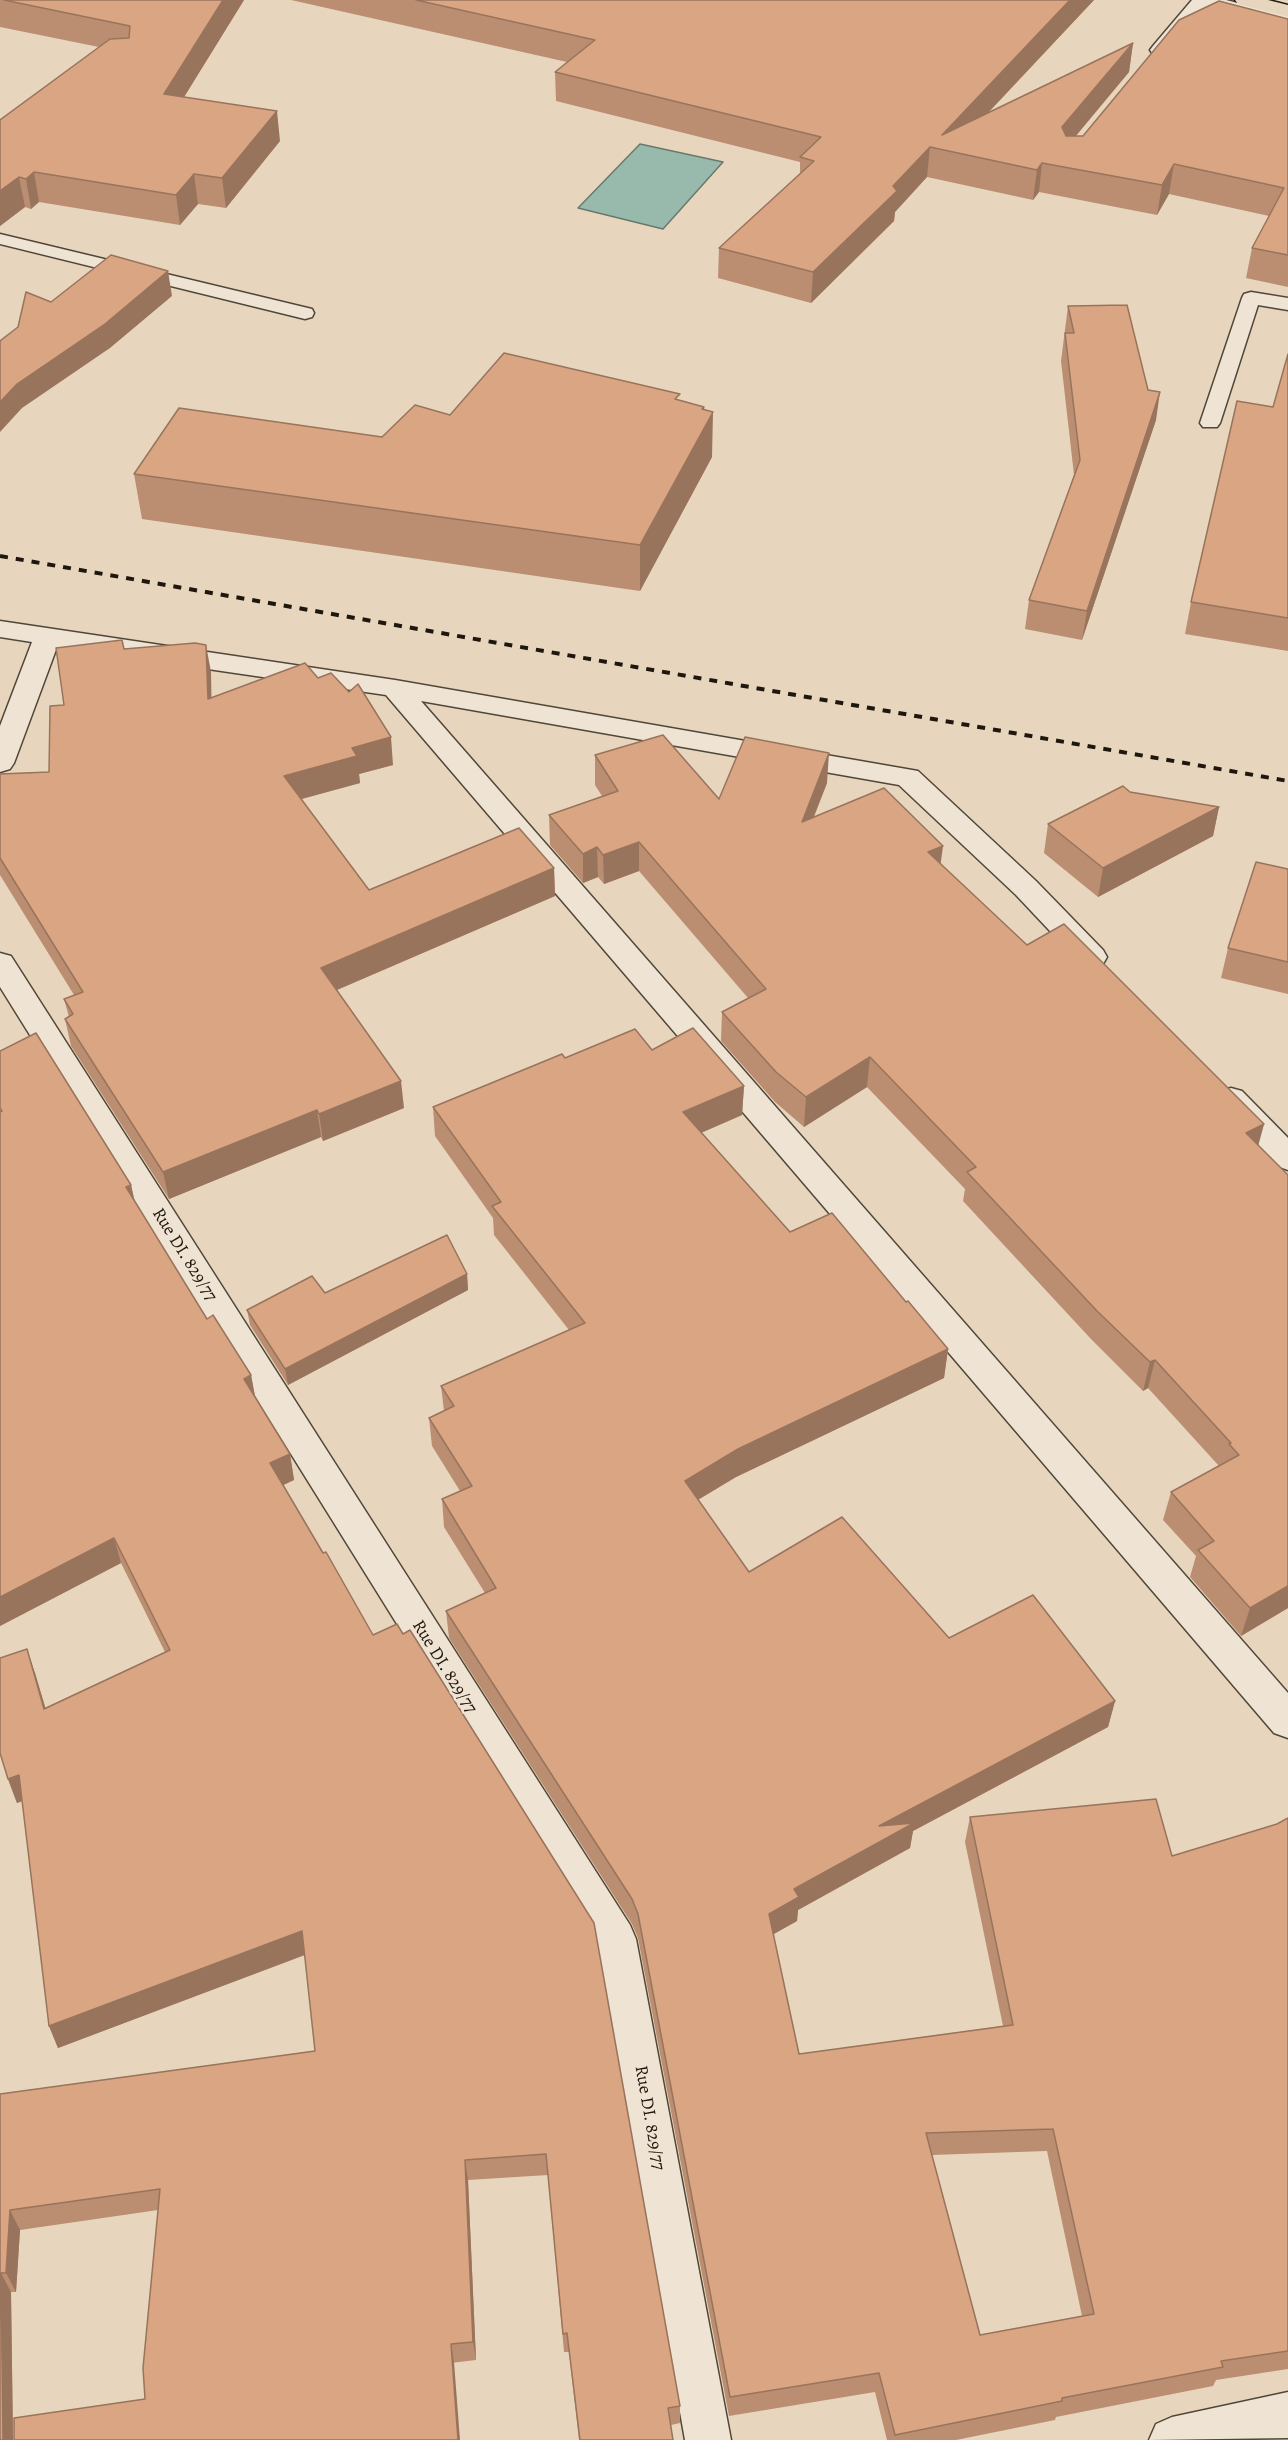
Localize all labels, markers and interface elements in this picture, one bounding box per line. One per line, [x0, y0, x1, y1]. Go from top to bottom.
street label: Rue DI. 829/77 [147, 1204, 221, 1306]
street label: Rue DI. 829/77 [407, 1616, 481, 1718]
street label: Rue DI. 829/77 [629, 2064, 669, 2172]

